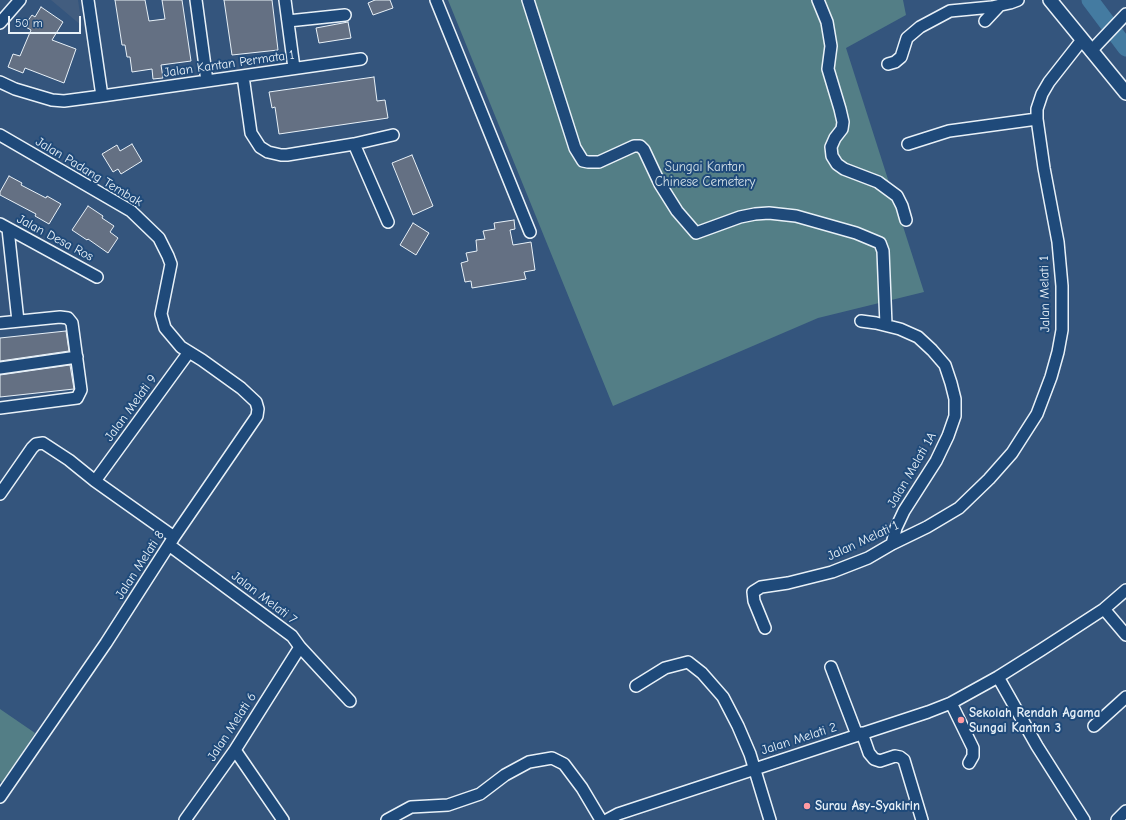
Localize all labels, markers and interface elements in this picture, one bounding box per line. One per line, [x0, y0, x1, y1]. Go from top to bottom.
scale bar [10, 8, 83, 34]
text: 50 m [15, 16, 43, 30]
street label: Jalan Kantan Permata 1 [163, 47, 295, 81]
street label: Jalan Padang Tembak [33, 134, 145, 210]
park label: Sungai Kantan Chinese Cemetery [655, 159, 755, 190]
street label: Jalan Desa Ros [14, 211, 96, 265]
street label: Jalan Melati 1 [1037, 255, 1053, 333]
street label: Jalan Melati 9 [102, 372, 160, 444]
street label: Jalan Melati 1A [884, 430, 940, 510]
street label: Jalan Melati 1 [825, 518, 901, 564]
street label: Jalan Melati 8 [112, 528, 168, 602]
street label: Jalan Melati 7 [228, 568, 300, 628]
street label: Jalan Melati 6 [204, 690, 260, 764]
place label: Sekolah Rendah Agama Sungai Kantan 3 [969, 705, 1100, 736]
marker: Sekolah Rendah Agama Sungai Kantan 3 [956, 715, 966, 725]
street label: Jalan Melati 2 [759, 719, 839, 759]
place label: Surau Asy-Syakirin [815, 798, 920, 814]
marker: Surau Asy-Syakirin [802, 801, 812, 811]

